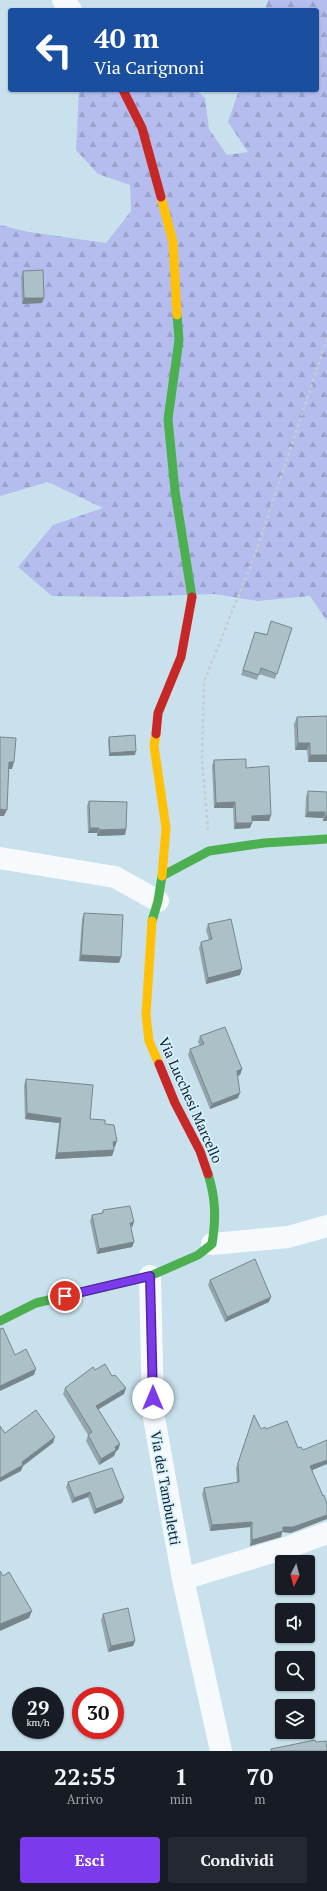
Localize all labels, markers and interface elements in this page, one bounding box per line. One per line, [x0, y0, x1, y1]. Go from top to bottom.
text: 40 m [94, 19, 159, 56]
icon: left [28, 24, 80, 76]
text: Via Carignoni [94, 55, 204, 79]
street label: Via Lucchesi Marcello [155, 1034, 227, 1166]
pin [48, 1279, 82, 1313]
icon: arrive [54, 1285, 76, 1307]
position arrow [132, 1377, 174, 1419]
street label: Via dei Tambuletti [147, 1429, 185, 1547]
north arrow [275, 1555, 315, 1595]
map controls [275, 1555, 315, 1739]
button: sound [275, 1603, 315, 1643]
button: search [275, 1651, 315, 1691]
speed limit sign: 30 [72, 1687, 124, 1739]
text: 29 [27, 1694, 49, 1721]
button: layers [275, 1699, 315, 1739]
text: km/h [26, 1716, 50, 1729]
text: 22:55 [54, 1760, 116, 1792]
text: 1 [174, 1760, 188, 1792]
text: 70 [246, 1760, 273, 1792]
text: Arrivo [67, 1790, 103, 1808]
text: min [170, 1790, 193, 1808]
text: m [254, 1790, 265, 1808]
button: Esci [20, 1837, 160, 1883]
button: Condividi [168, 1837, 307, 1883]

